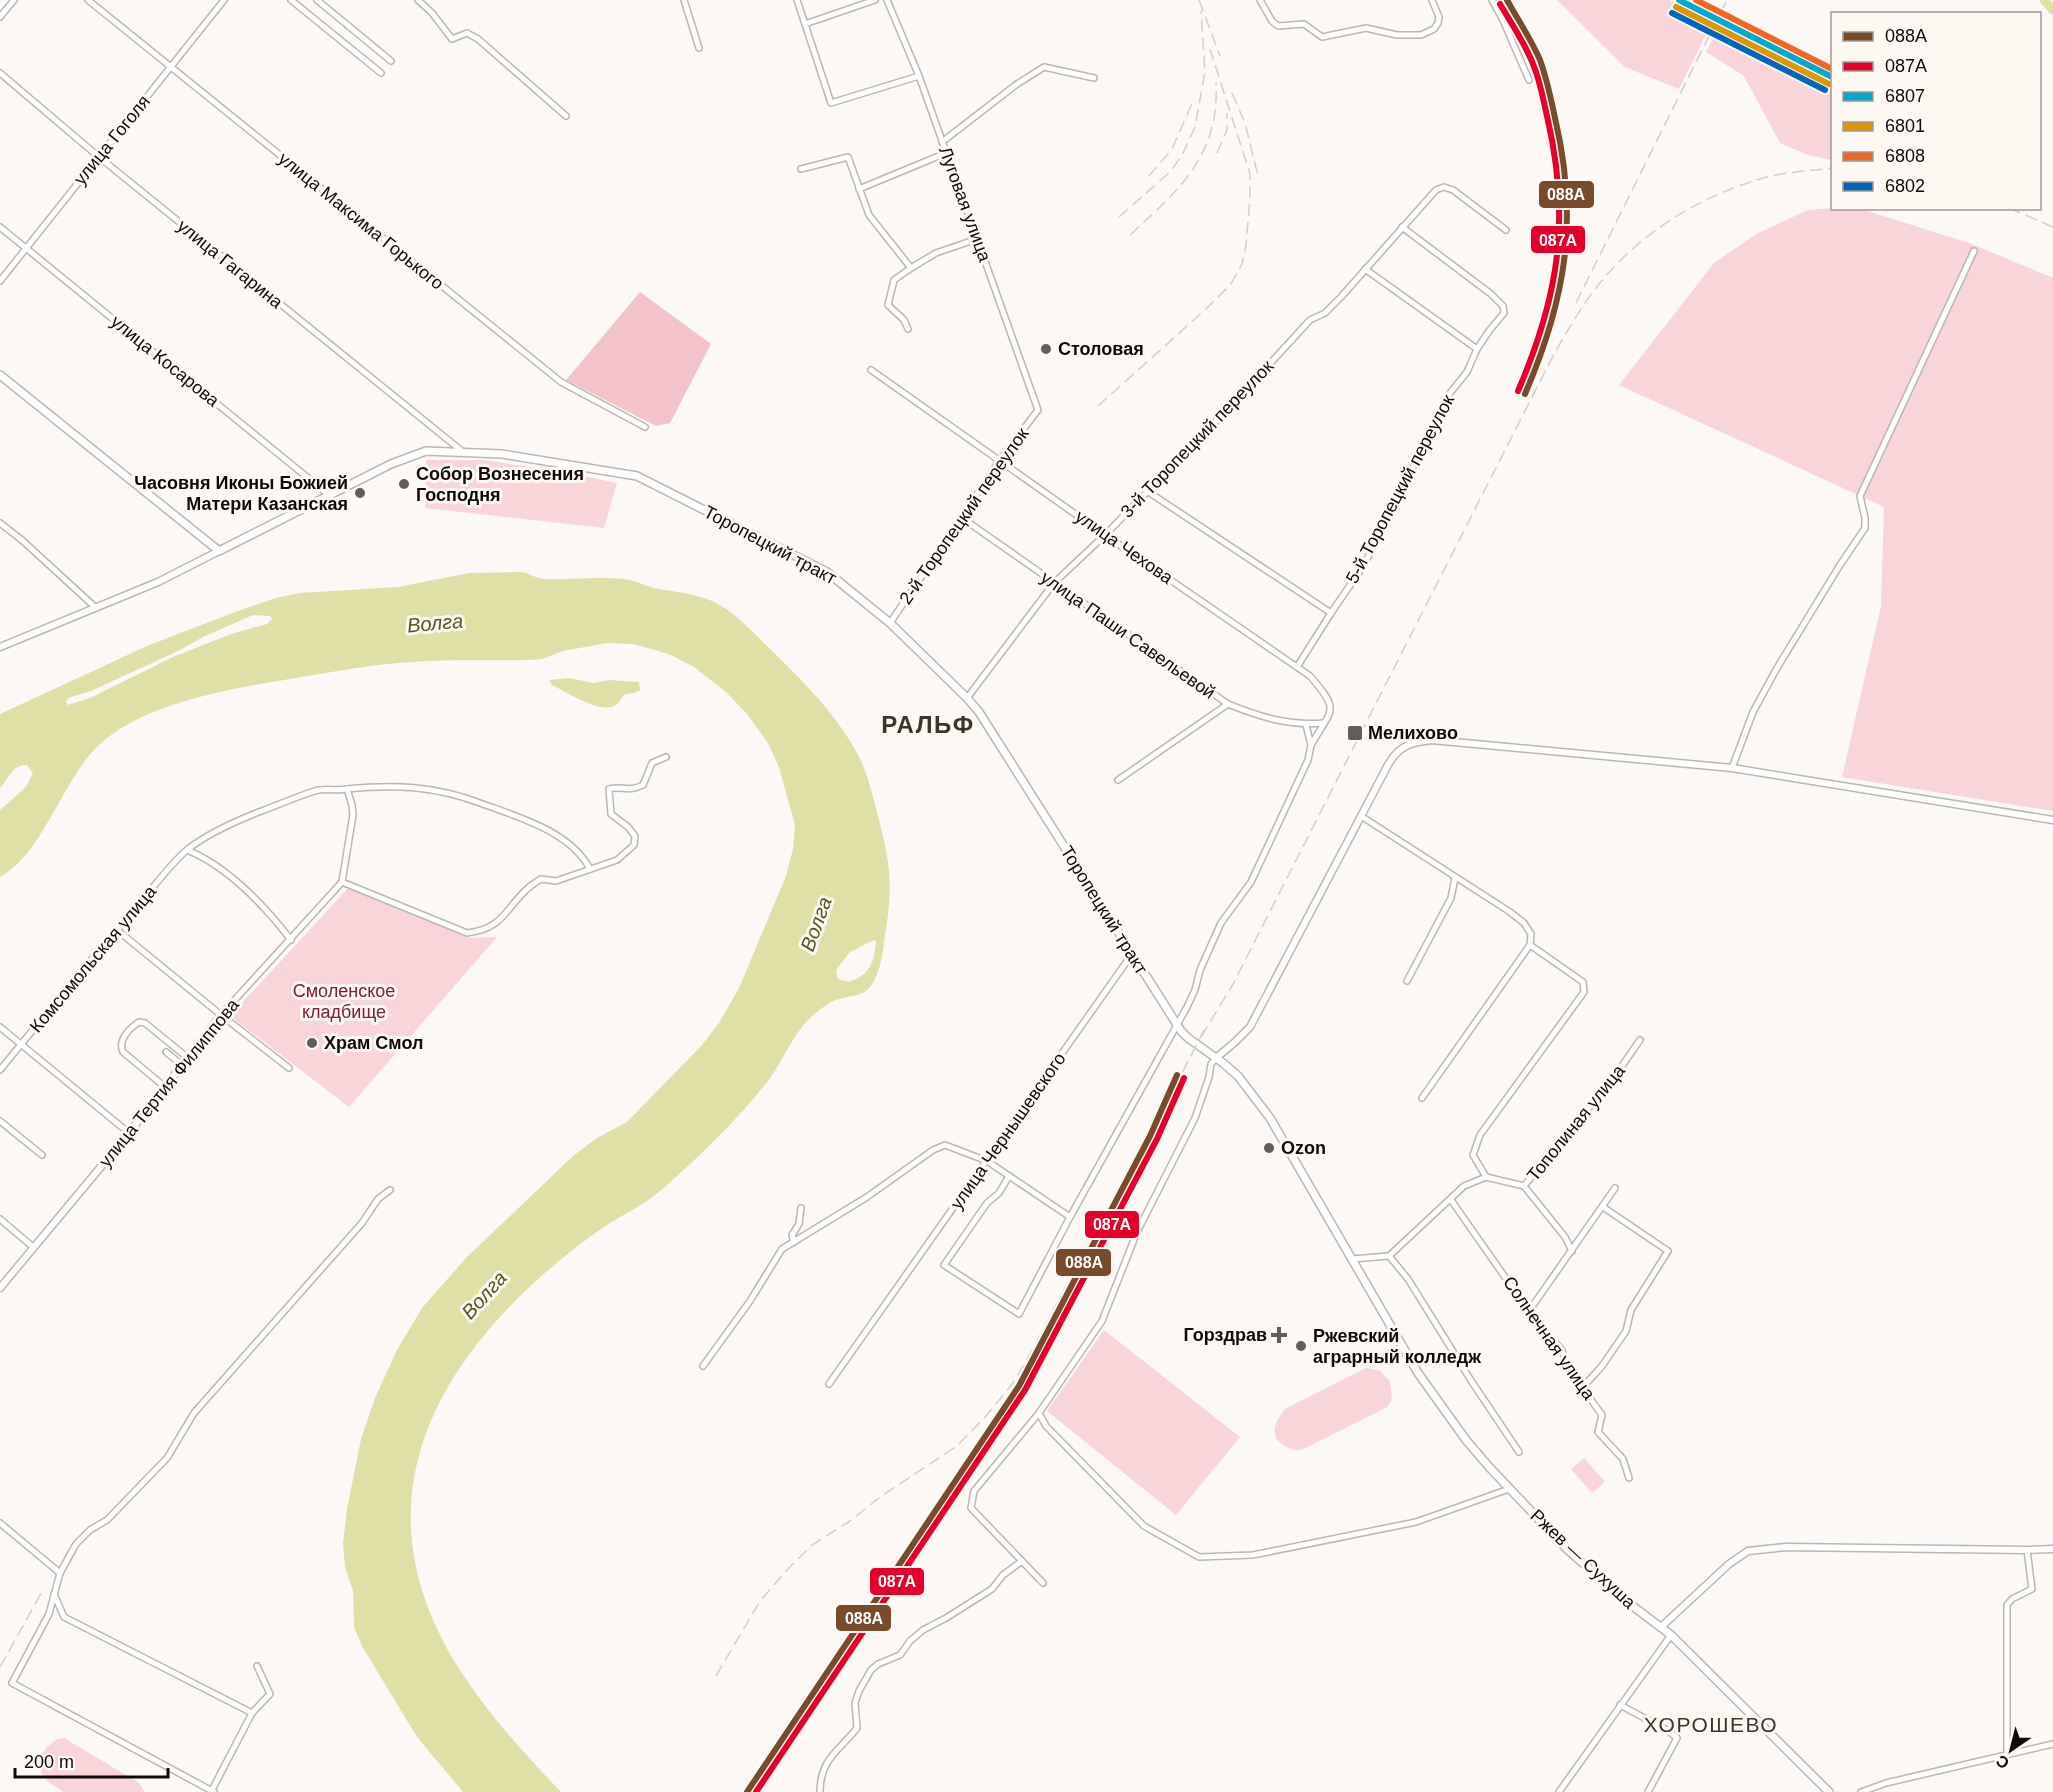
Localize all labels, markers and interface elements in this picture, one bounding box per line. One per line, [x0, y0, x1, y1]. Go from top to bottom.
legend [1831, 12, 2041, 210]
text: 088А [1885, 26, 1927, 46]
text: 087А [1885, 56, 1927, 76]
text: 6807 [1885, 86, 1925, 106]
street label: улица Гоголя [70, 91, 154, 189]
text: 6801 [1885, 116, 1925, 136]
street label: Луговая улица [935, 144, 995, 265]
text: 6808 [1885, 146, 1925, 166]
street label: улица Максима Горького [274, 148, 448, 294]
text: 6802 [1885, 176, 1925, 196]
line badge: 088А [1538, 180, 1595, 209]
text: 088А [1547, 186, 1586, 203]
street label: улица Гагарина [173, 215, 287, 313]
line badge: 087А [1530, 225, 1586, 254]
text: 087А [1539, 232, 1578, 249]
street label: улица Косарова [107, 311, 224, 411]
place label: Столовая [1058, 339, 1144, 359]
marker: Столовая [1039, 342, 1053, 356]
street label: 3-й Торопецкий переулок [1117, 356, 1277, 522]
street label: 5-й Торопецкий переулок [1342, 391, 1458, 587]
street label: 2-й Торопецкий переулок [895, 424, 1033, 608]
place label: Собор Вознесения Господня [416, 464, 584, 505]
place label: Часовня Иконы Божией Матери Казанская [134, 473, 348, 514]
marker: Собор Вознесения Господня [397, 477, 411, 491]
marker: Часовня Иконы Божией Матери Казанская [353, 486, 367, 500]
street label: Торопецкий тракт [700, 502, 840, 588]
street label: улица Чехова [1071, 506, 1177, 589]
street label: улица Паши Савельевой [1037, 567, 1219, 703]
water label: Волга [406, 610, 464, 636]
district label: РАЛЬФ [881, 711, 975, 738]
place label: Мелихово [1368, 723, 1458, 743]
marker: Мелихово [1346, 724, 1364, 742]
street label: Торопецкий тракт [1057, 842, 1151, 978]
street label: Комсомольская улица [26, 881, 161, 1036]
water label: Волга [796, 894, 836, 954]
park label: Смоленское кладбище [293, 981, 395, 1022]
street label: улица Тертия Филиппова [95, 994, 244, 1171]
place label: Храм Смол [324, 1033, 423, 1053]
marker: Храм Смол [305, 1036, 319, 1050]
street label: улица Чернышевского [946, 1049, 1070, 1213]
street label: Тополиная улица [1523, 1060, 1630, 1185]
place label: Ozon [1281, 1138, 1326, 1158]
marker: Ozon [1262, 1141, 1276, 1155]
line badge: 087А [1084, 1210, 1140, 1239]
text: 087А [1093, 1216, 1132, 1233]
line badge: 088А [1055, 1248, 1112, 1277]
text: 088А [1065, 1254, 1104, 1271]
water label: Волга [457, 1267, 511, 1323]
street label: Солнечная улица [1499, 1272, 1600, 1404]
place label: Горздрав [1183, 1325, 1267, 1345]
place label: Ржевский аграрный колледж [1313, 1326, 1481, 1367]
marker: Горздрав [1272, 1328, 1286, 1342]
marker: Ржевский аграрный колледж [1294, 1339, 1308, 1353]
street label: Ржев — Сухуша [1526, 1505, 1640, 1613]
line badge: 087А [869, 1567, 925, 1596]
text: 087А [878, 1573, 917, 1590]
line badge: 088А [835, 1604, 892, 1632]
text: 088А [845, 1610, 884, 1627]
district label: ХОРОШЕВО [1644, 1713, 1778, 1736]
north arrow [1981, 1720, 2041, 1780]
scale bar [15, 1741, 168, 1779]
text: С [1993, 1751, 2012, 1772]
text: 200 m [24, 1752, 74, 1772]

